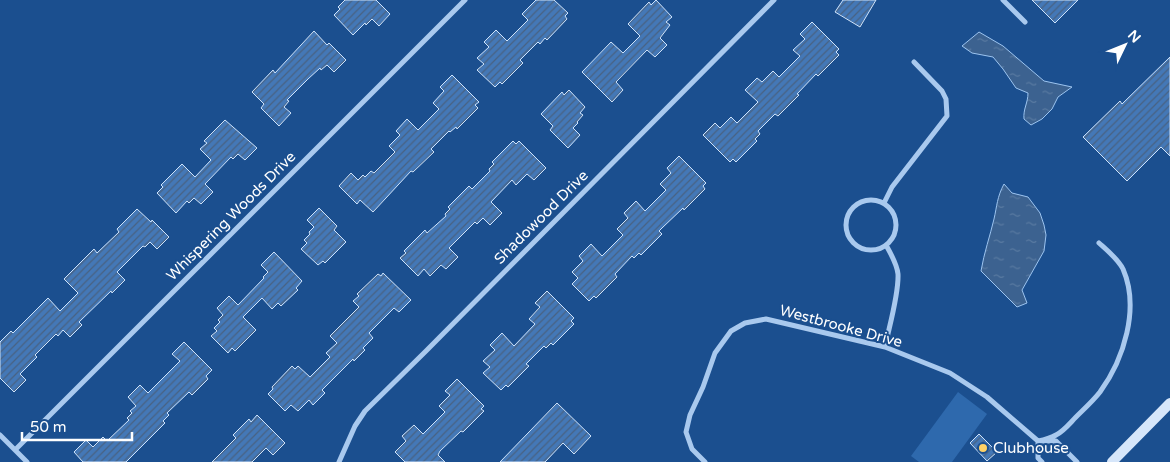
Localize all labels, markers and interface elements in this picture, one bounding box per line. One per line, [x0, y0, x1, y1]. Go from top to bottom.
north arrow [1100, 20, 1150, 70]
text: N [1124, 27, 1144, 46]
street label: Whispering Woods Drive [163, 148, 299, 284]
street label: Shadowood Drive [490, 166, 592, 268]
street label: Westbrooke Drive [778, 301, 904, 351]
scale bar [22, 410, 132, 442]
text: 50 m [30, 418, 67, 436]
place label: Clubhouse [993, 439, 1069, 457]
marker: Clubhouse [977, 442, 989, 454]

